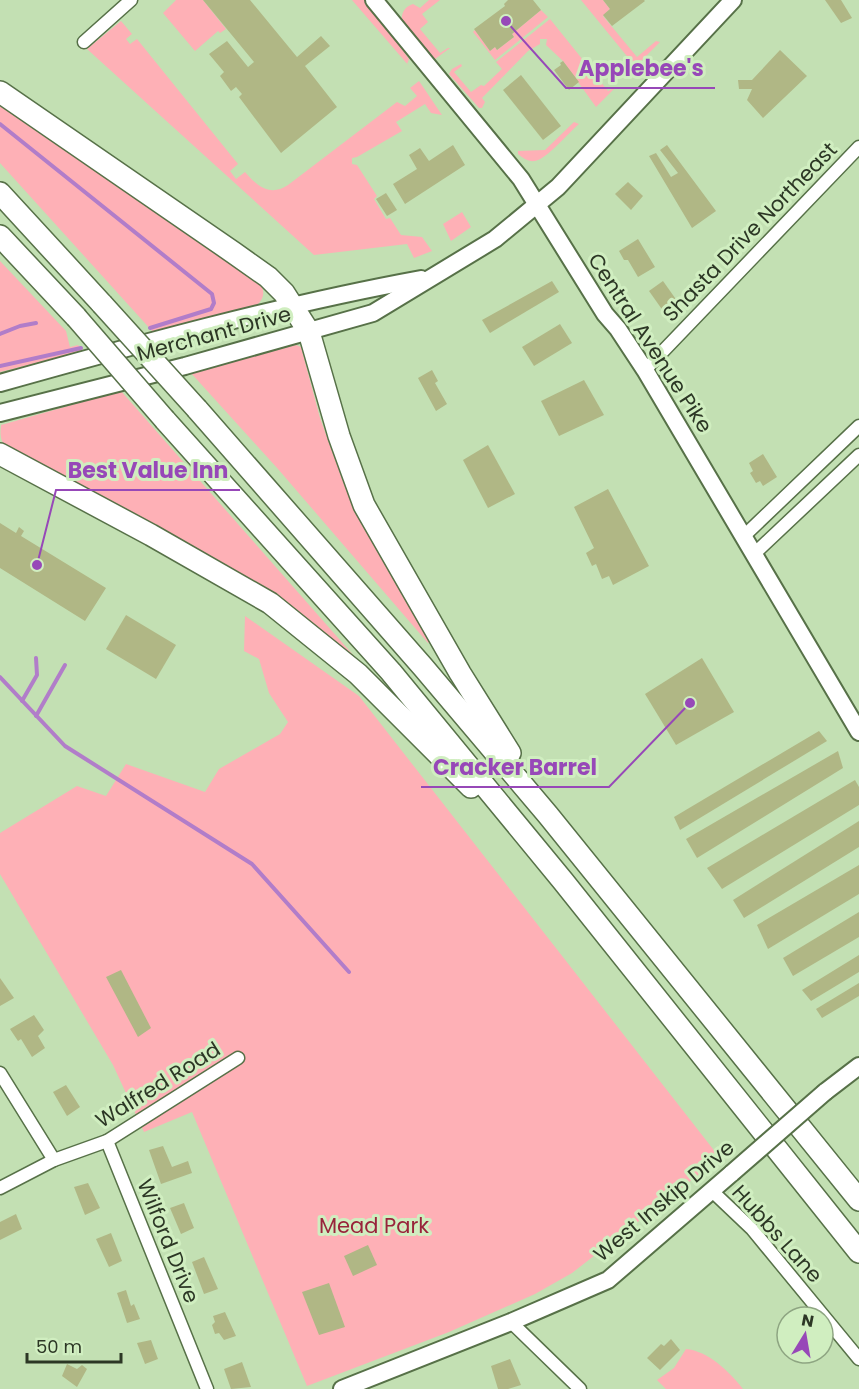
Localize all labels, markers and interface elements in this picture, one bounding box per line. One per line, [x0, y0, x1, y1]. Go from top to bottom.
callout: Applebee's [566, 48, 715, 88]
text: Applebee's [578, 53, 704, 84]
street label: Shasta Drive Northeast [656, 135, 843, 328]
street label: Central Avenue Pike [581, 247, 719, 438]
street label: Merchant Drive [133, 299, 294, 368]
callout: Best Value Inn [56, 450, 240, 490]
text: Best Value Inn [68, 455, 228, 486]
callout: Cracker Barrel [421, 747, 609, 787]
text: Cracker Barrel [433, 752, 597, 783]
street label: Walfred Road [90, 1035, 226, 1135]
street label: West Inskip Drive [587, 1133, 740, 1268]
street label: Wilford Drive [130, 1174, 207, 1307]
street label: Hubbs Lane [726, 1178, 829, 1289]
park label: Mead Park [319, 1211, 429, 1240]
north arrow [775, 1305, 835, 1365]
text: N [800, 1308, 816, 1333]
scale bar [27, 1326, 122, 1364]
text: 50 m [36, 1334, 82, 1359]

